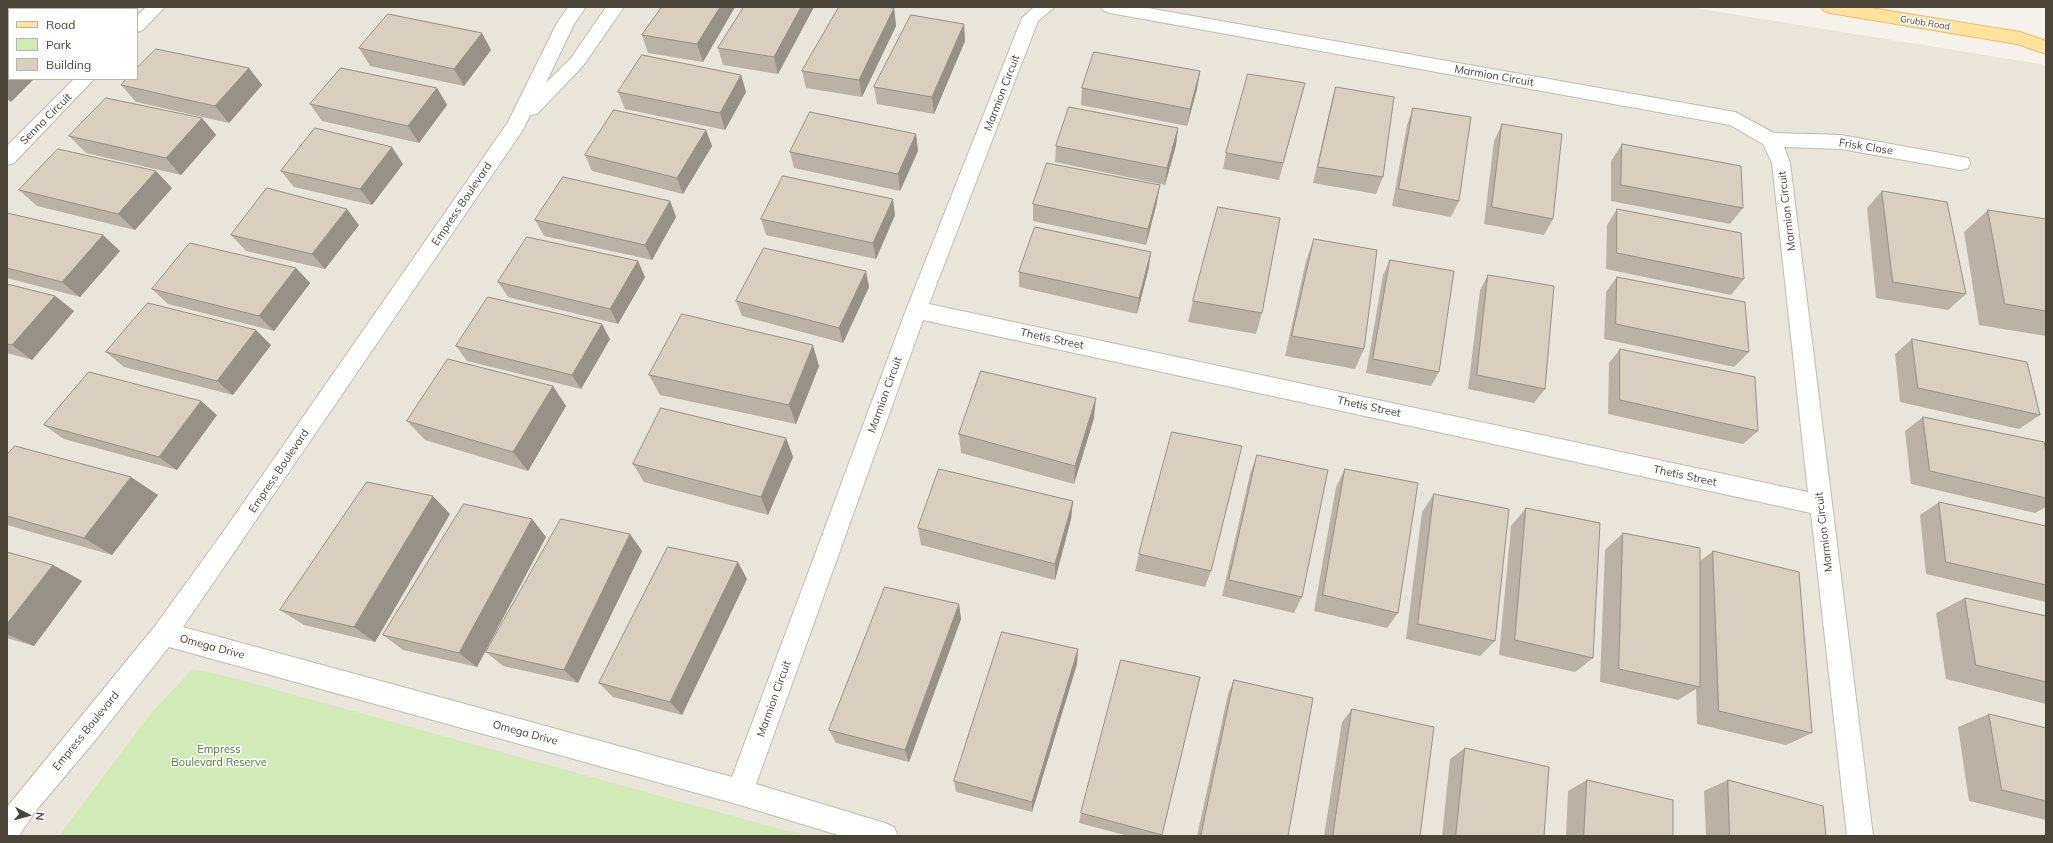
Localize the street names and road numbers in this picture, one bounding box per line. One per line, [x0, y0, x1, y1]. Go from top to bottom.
street label: Grubb Road [1899, 14, 1951, 32]
street label: Marmion Circuit [981, 53, 1023, 133]
street label: Marmion Circuit [1453, 63, 1535, 89]
street label: Senna Circuit [17, 90, 75, 148]
street label: Frisk Close [1838, 136, 1894, 158]
street label: Empress Boulevard [429, 160, 495, 248]
street label: Marmion Circuit [1776, 170, 1798, 252]
street label: Thetis Street [1019, 326, 1085, 352]
street label: Marmion Circuit [865, 355, 905, 435]
street label: Thetis Street [1336, 394, 1402, 420]
street label: Empress Boulevard [246, 427, 312, 515]
street label: Thetis Street [1652, 463, 1718, 489]
street label: Marmion Circuit [1813, 491, 1835, 573]
street label: Omega Drive [178, 632, 246, 662]
street label: Marmion Circuit [754, 659, 794, 739]
street label: Empress Boulevard [50, 689, 122, 773]
street label: Omega Drive [491, 718, 559, 748]

